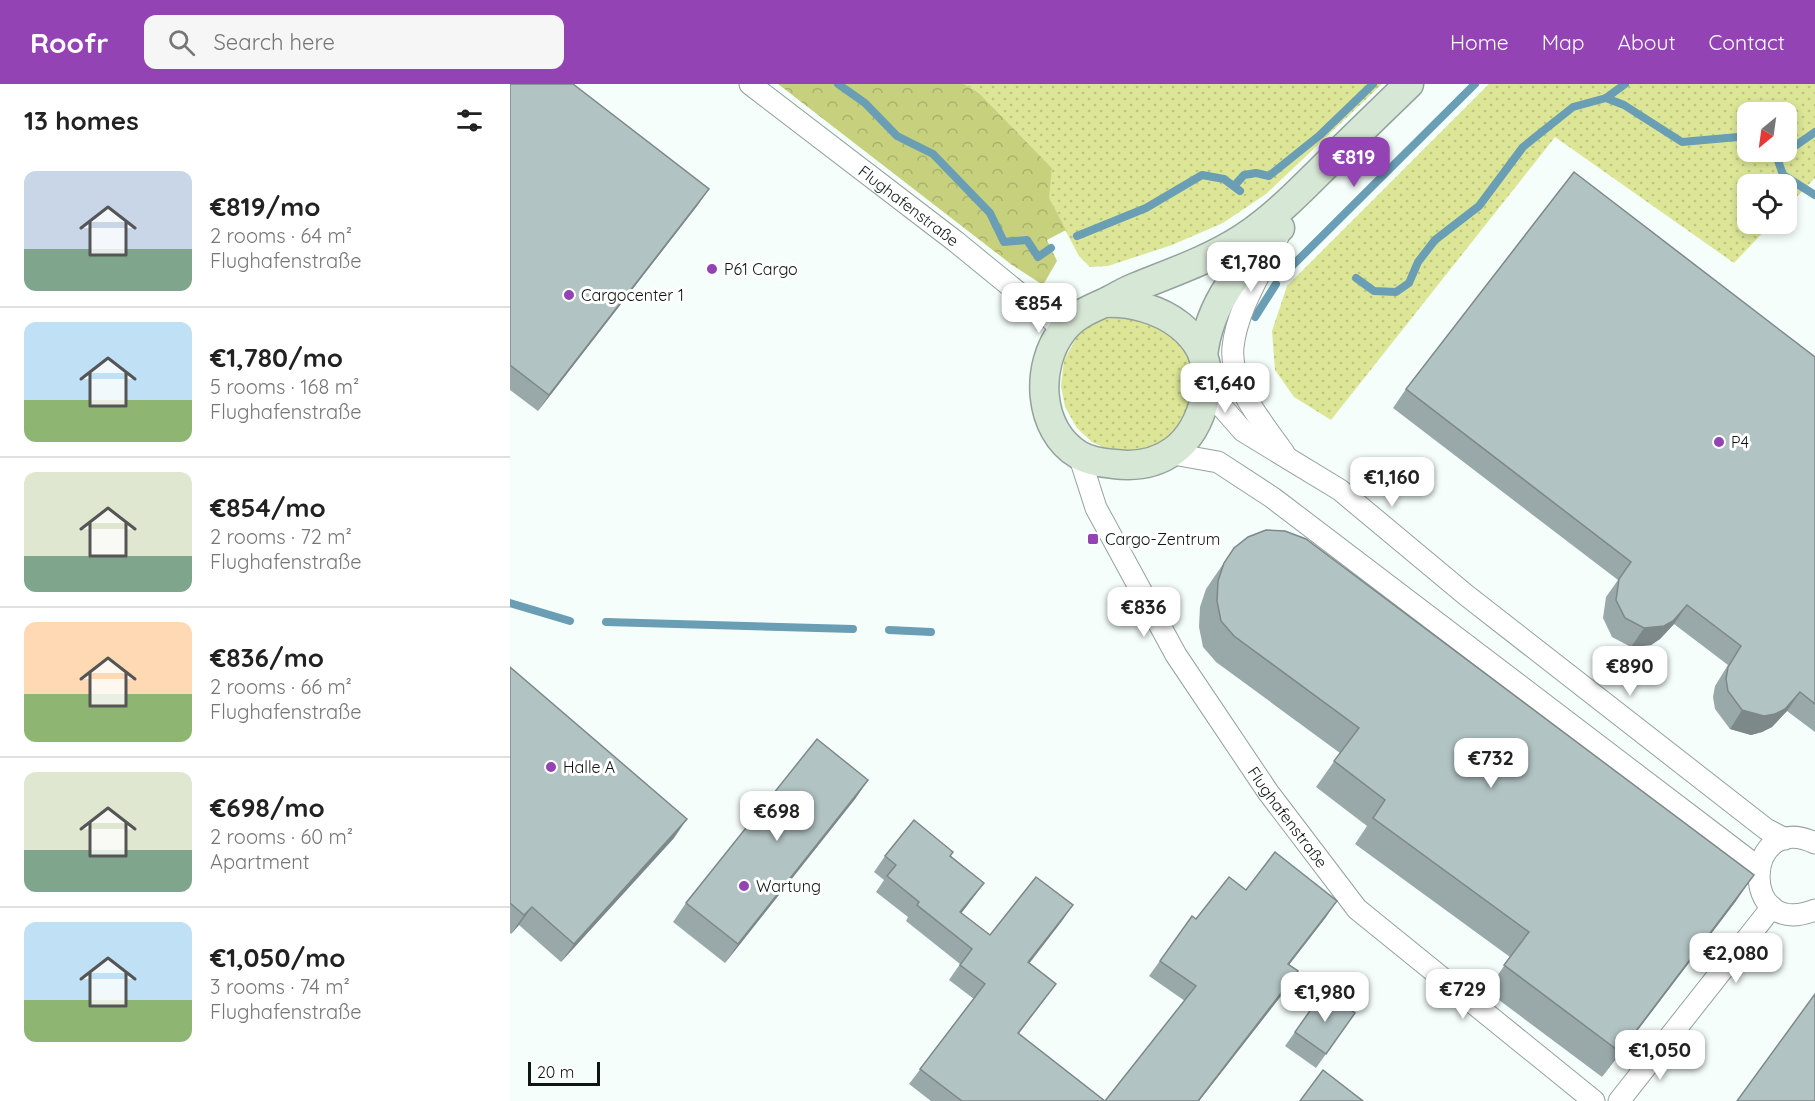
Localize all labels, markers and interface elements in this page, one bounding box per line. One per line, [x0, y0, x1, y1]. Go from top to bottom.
search box [144, 15, 564, 69]
text: Roofr [30, 25, 108, 60]
icon: search [165, 26, 198, 59]
text: Search here [213, 28, 335, 56]
text: Home [1450, 29, 1509, 55]
text: Map [1542, 29, 1585, 55]
text: About [1618, 29, 1676, 55]
text: Contact [1709, 29, 1785, 55]
north arrow [1737, 102, 1797, 162]
map controls [1737, 102, 1797, 234]
text: 13 homes [24, 104, 139, 137]
icon: filters [453, 104, 486, 137]
pin: €819 [1318, 137, 1390, 188]
text: €819 [1333, 144, 1375, 169]
street label: Flughafenstraße [855, 161, 963, 250]
button: locate [1737, 174, 1797, 234]
text: €819/mo [210, 190, 320, 223]
icon: home [72, 195, 144, 267]
text: 2 rooms · 64 m² [210, 223, 352, 248]
pin: €1,780 [1202, 242, 1300, 293]
text: Flughafenstraße [210, 248, 361, 273]
text: €1,780 [1221, 249, 1281, 274]
place label: P61 Cargo [724, 259, 798, 279]
marker: P61 Cargo [705, 262, 719, 276]
pin: €854 [1003, 283, 1075, 334]
place label: Cargocenter 1 [581, 285, 684, 305]
marker: Cargocenter 1 [562, 288, 576, 302]
text: €854 [1016, 290, 1062, 315]
text: €1,780/mo [210, 341, 343, 374]
icon: home [72, 346, 144, 418]
pin: €1,640 [1176, 363, 1274, 414]
text: €1,640 [1195, 370, 1255, 395]
text: 5 rooms · 168 m² [210, 374, 359, 399]
text: Flughafenstraße [210, 399, 361, 424]
place label: P4 [1731, 432, 1749, 452]
marker: P4 [1712, 435, 1726, 449]
pin: €1,160 [1343, 457, 1441, 508]
text: €1,160 [1364, 464, 1420, 489]
text: €854/mo [210, 491, 326, 524]
icon: home [72, 496, 144, 568]
text: 2 rooms · 72 m² [210, 524, 352, 549]
place label: Cargo-Zentrum [1105, 529, 1220, 549]
marker: Cargo-Zentrum [1086, 532, 1100, 546]
text: Flughafenstraße [210, 549, 361, 574]
pin: €836 [1108, 587, 1180, 638]
text: €836 [1121, 594, 1167, 619]
text: €836/mo [210, 641, 324, 674]
icon: home [72, 646, 144, 718]
pin: €890 [1594, 646, 1666, 697]
text: €890 [1606, 653, 1654, 678]
text: 2 rooms · 66 m² [210, 674, 352, 699]
text: Flughafenstraße [210, 699, 361, 724]
pin: €732 [1455, 738, 1527, 789]
text: €732 [1468, 745, 1514, 770]
place label: Halle A [563, 757, 615, 777]
marker: Halle A [544, 760, 558, 774]
street label: Flughafenstraße [1244, 763, 1332, 872]
text: €698/mo [210, 791, 325, 824]
pin: €698 [741, 791, 813, 842]
icon: home [72, 796, 144, 868]
text: €698 [754, 798, 800, 823]
text: 2 rooms · 60 m² [210, 824, 353, 849]
text: Apartment [210, 849, 310, 874]
place label: Wartung [756, 876, 821, 896]
marker: Wartung [737, 879, 751, 893]
pin: €2,080 [1687, 933, 1785, 984]
text: €2,080 [1704, 940, 1768, 965]
text: €1,050/mo [210, 941, 345, 974]
icon: home [72, 946, 144, 1018]
pin: €729 [1427, 969, 1499, 1020]
pin: €1,980 [1276, 972, 1374, 1023]
text: 3 rooms · 74 m² [210, 974, 350, 999]
text: €729 [1440, 976, 1486, 1001]
text: €1,980 [1295, 979, 1355, 1004]
text: Flughafenstraße [210, 999, 361, 1024]
pin: €1,050 [1611, 1030, 1709, 1081]
text: €1,050 [1629, 1037, 1691, 1062]
scale bar [528, 1059, 600, 1086]
text: 20 m [537, 1062, 574, 1082]

